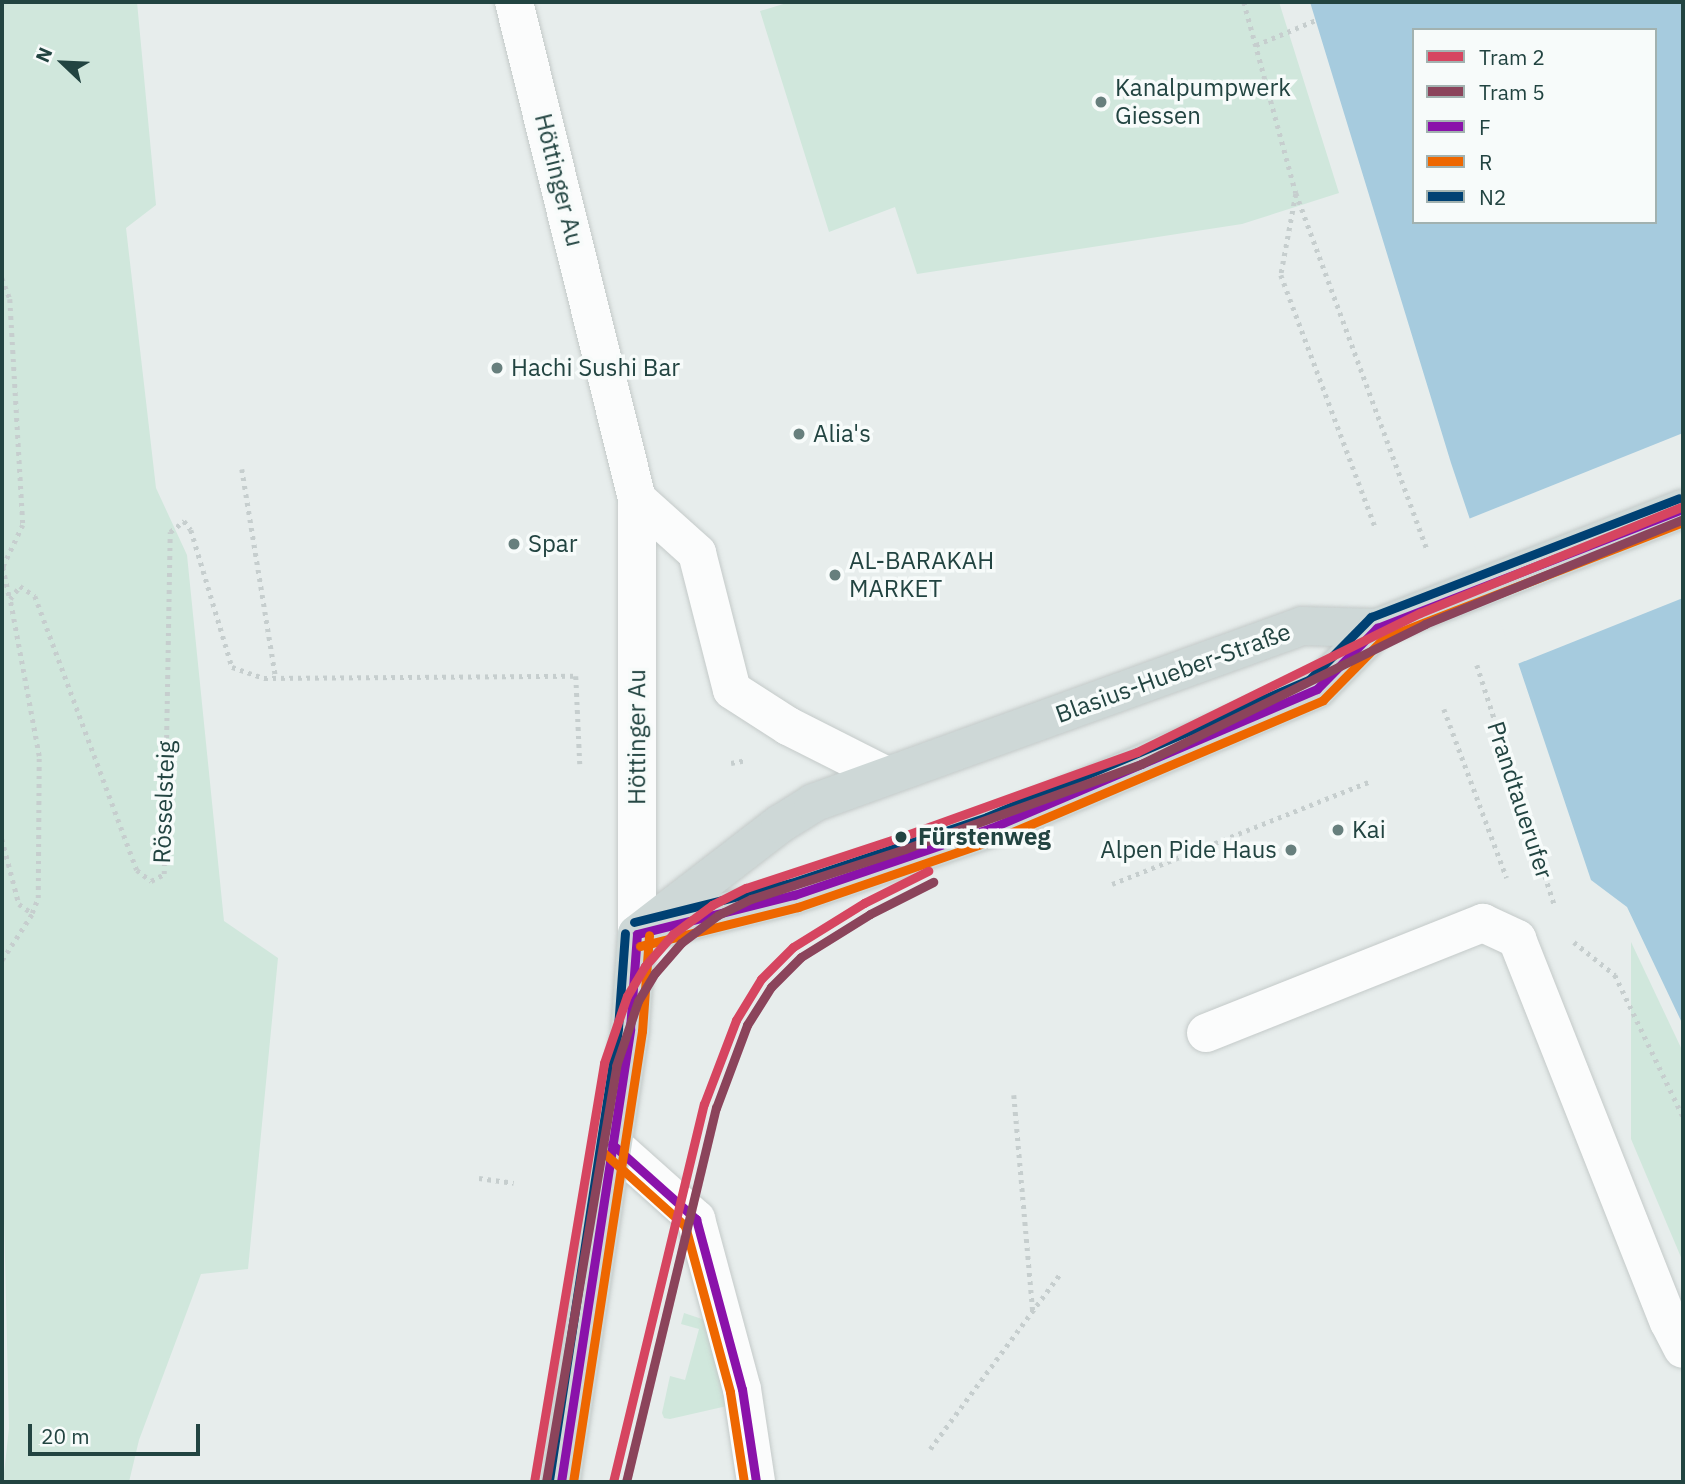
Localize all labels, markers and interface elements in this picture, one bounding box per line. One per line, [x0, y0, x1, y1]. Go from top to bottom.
north arrow [28, 28, 98, 98]
legend [1412, 28, 1657, 224]
text: Tram 2 [1479, 43, 1545, 71]
text: N [30, 44, 57, 66]
place label: Kanalpumpwerk Giessen [1115, 74, 1291, 130]
text: Tram 5 [1479, 78, 1545, 106]
marker: Kanalpumpwerk Giessen [1093, 94, 1109, 110]
street label: Höttinger Au [529, 111, 589, 249]
text: F [1479, 113, 1491, 141]
text: R [1479, 148, 1492, 176]
text: N2 [1479, 183, 1506, 211]
place label: Hachi Sushi Bar [511, 354, 680, 382]
marker: Hachi Sushi Bar [489, 360, 505, 376]
place label: Alia's [813, 420, 871, 448]
marker: Alia's [791, 426, 807, 442]
place label: Spar [528, 530, 577, 558]
marker: Spar [506, 536, 522, 552]
place label: AL-BARAKAH MARKET [849, 547, 994, 603]
marker: AL-BARAKAH MARKET [827, 567, 843, 583]
street label: Blasius-Hueber-Straße [1052, 617, 1294, 729]
street label: Höttinger Au [623, 669, 651, 805]
street label: Prandtauerufer [1481, 718, 1559, 882]
street label: Rösselsteig [147, 740, 181, 864]
place label: Kai [1352, 816, 1386, 844]
marker: Kai [1330, 822, 1346, 838]
place label: Fürstenweg [918, 823, 1051, 851]
marker: Fürstenweg [890, 826, 912, 848]
place label: Alpen Pide Haus [1100, 836, 1277, 864]
marker: Alpen Pide Haus [1283, 842, 1299, 858]
scale bar [32, 1410, 203, 1454]
text: 20 m [41, 1422, 90, 1450]

